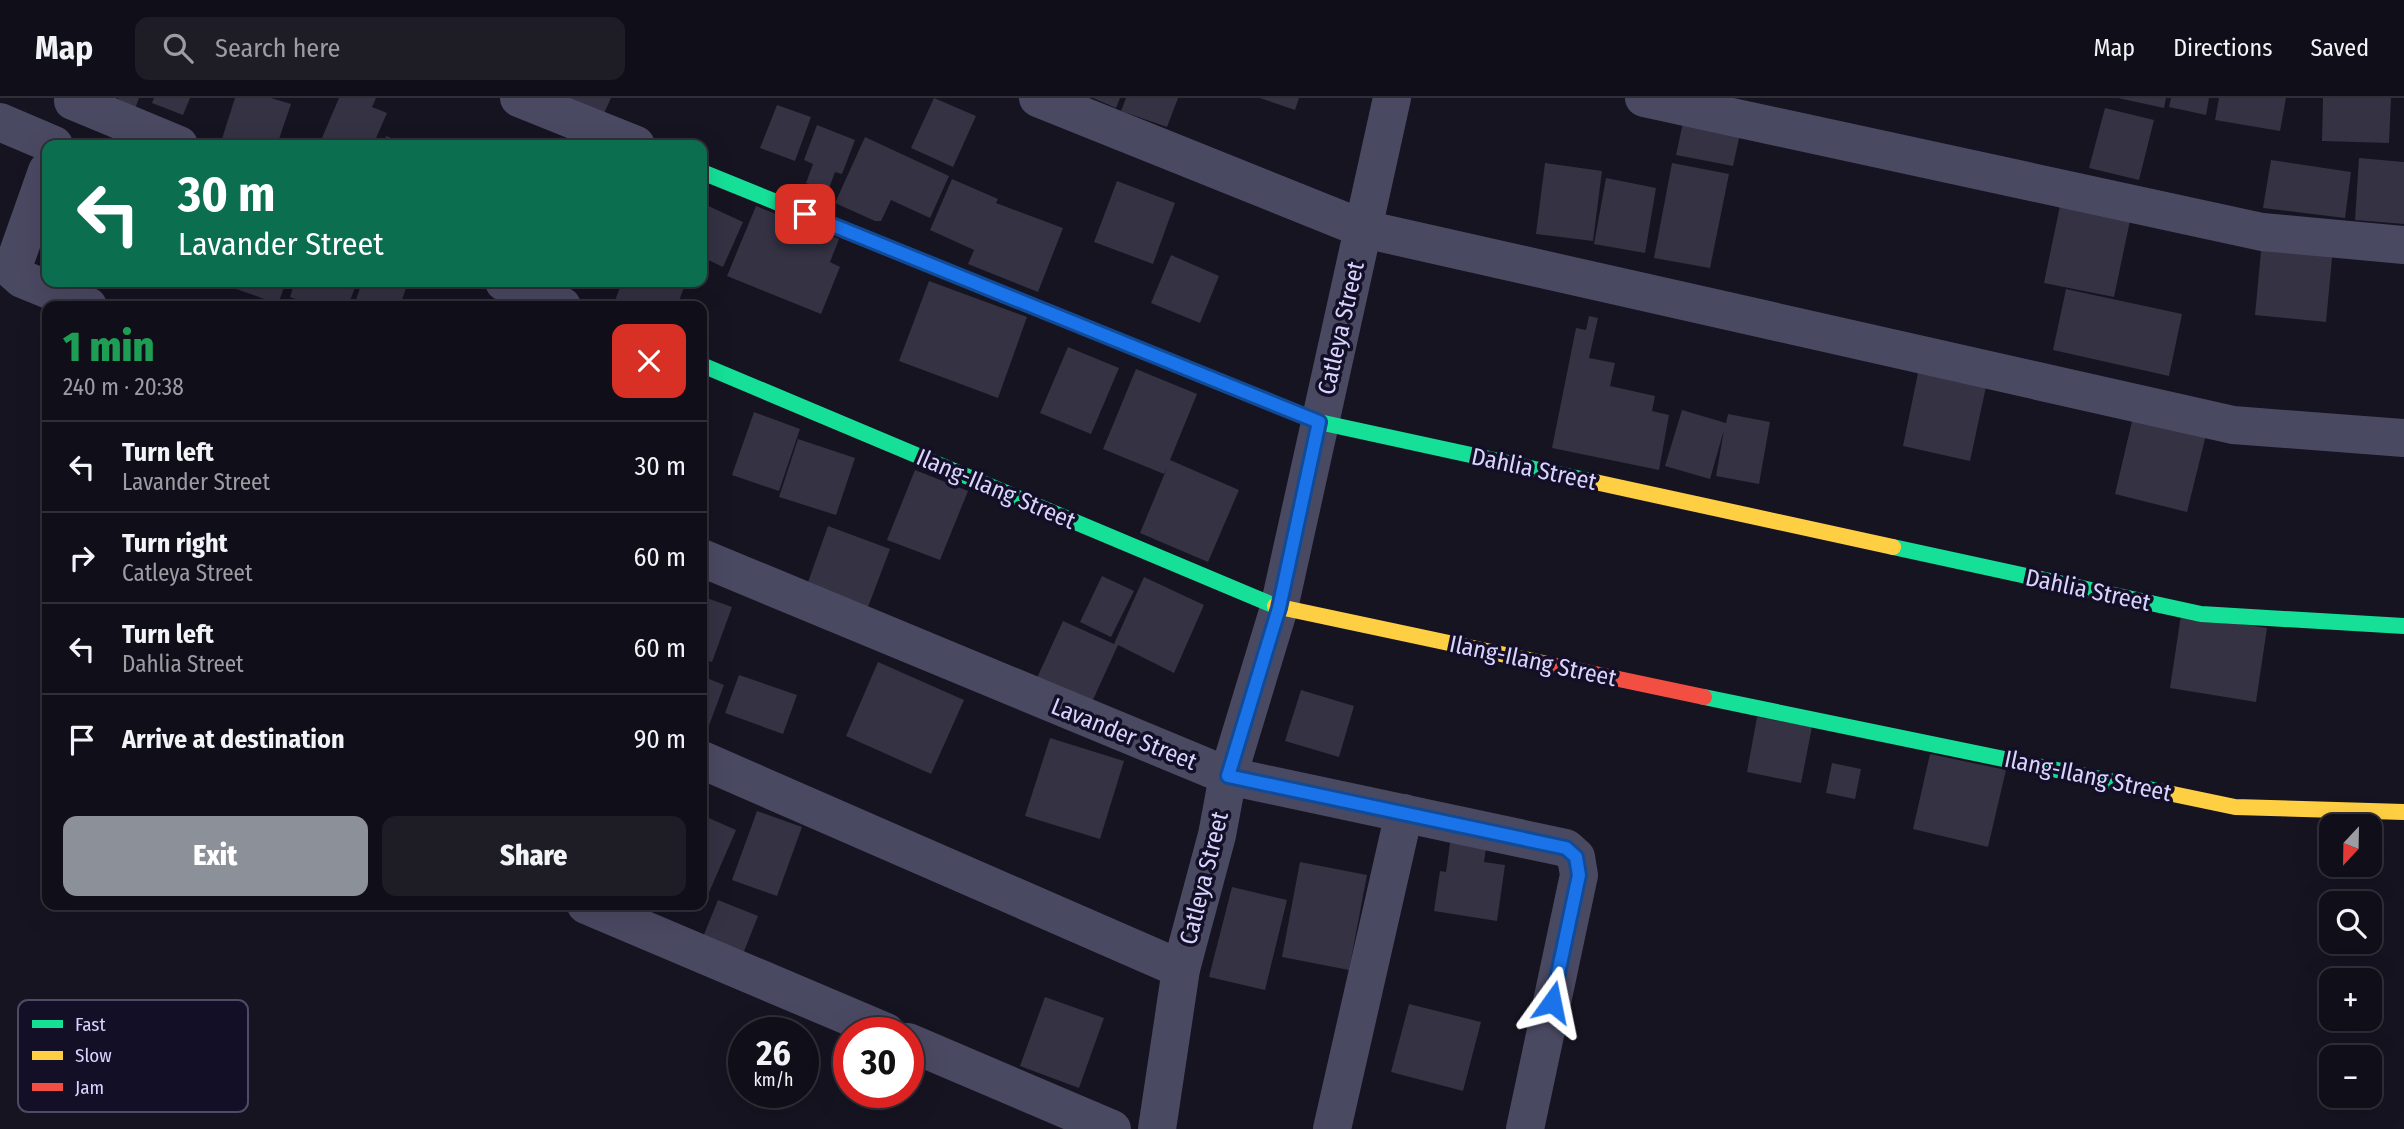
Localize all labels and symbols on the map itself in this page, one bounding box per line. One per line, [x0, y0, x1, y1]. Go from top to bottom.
pin [775, 184, 835, 244]
street label: Catleya Street [1312, 258, 1370, 397]
street label: Dahlia Street [1469, 442, 1599, 496]
street label: Ilang-Ilang Street [912, 443, 1080, 535]
street label: Dahlia Street [2023, 563, 2153, 617]
street label: Ilang-Ilang Street [1447, 630, 1619, 692]
street label: Lavander Street [1047, 692, 1201, 776]
street label: Ilang-Ilang Street [2002, 745, 2174, 807]
street label: Catleya Street [1174, 808, 1234, 947]
north arrow [2319, 814, 2382, 877]
position arrow [1515, 965, 1589, 1039]
legend [18, 1000, 248, 1112]
text: Fast [75, 1013, 106, 1036]
speed limit sign: 30 [833, 1017, 924, 1108]
text: Slow [75, 1044, 112, 1067]
text: Jam [75, 1076, 104, 1099]

